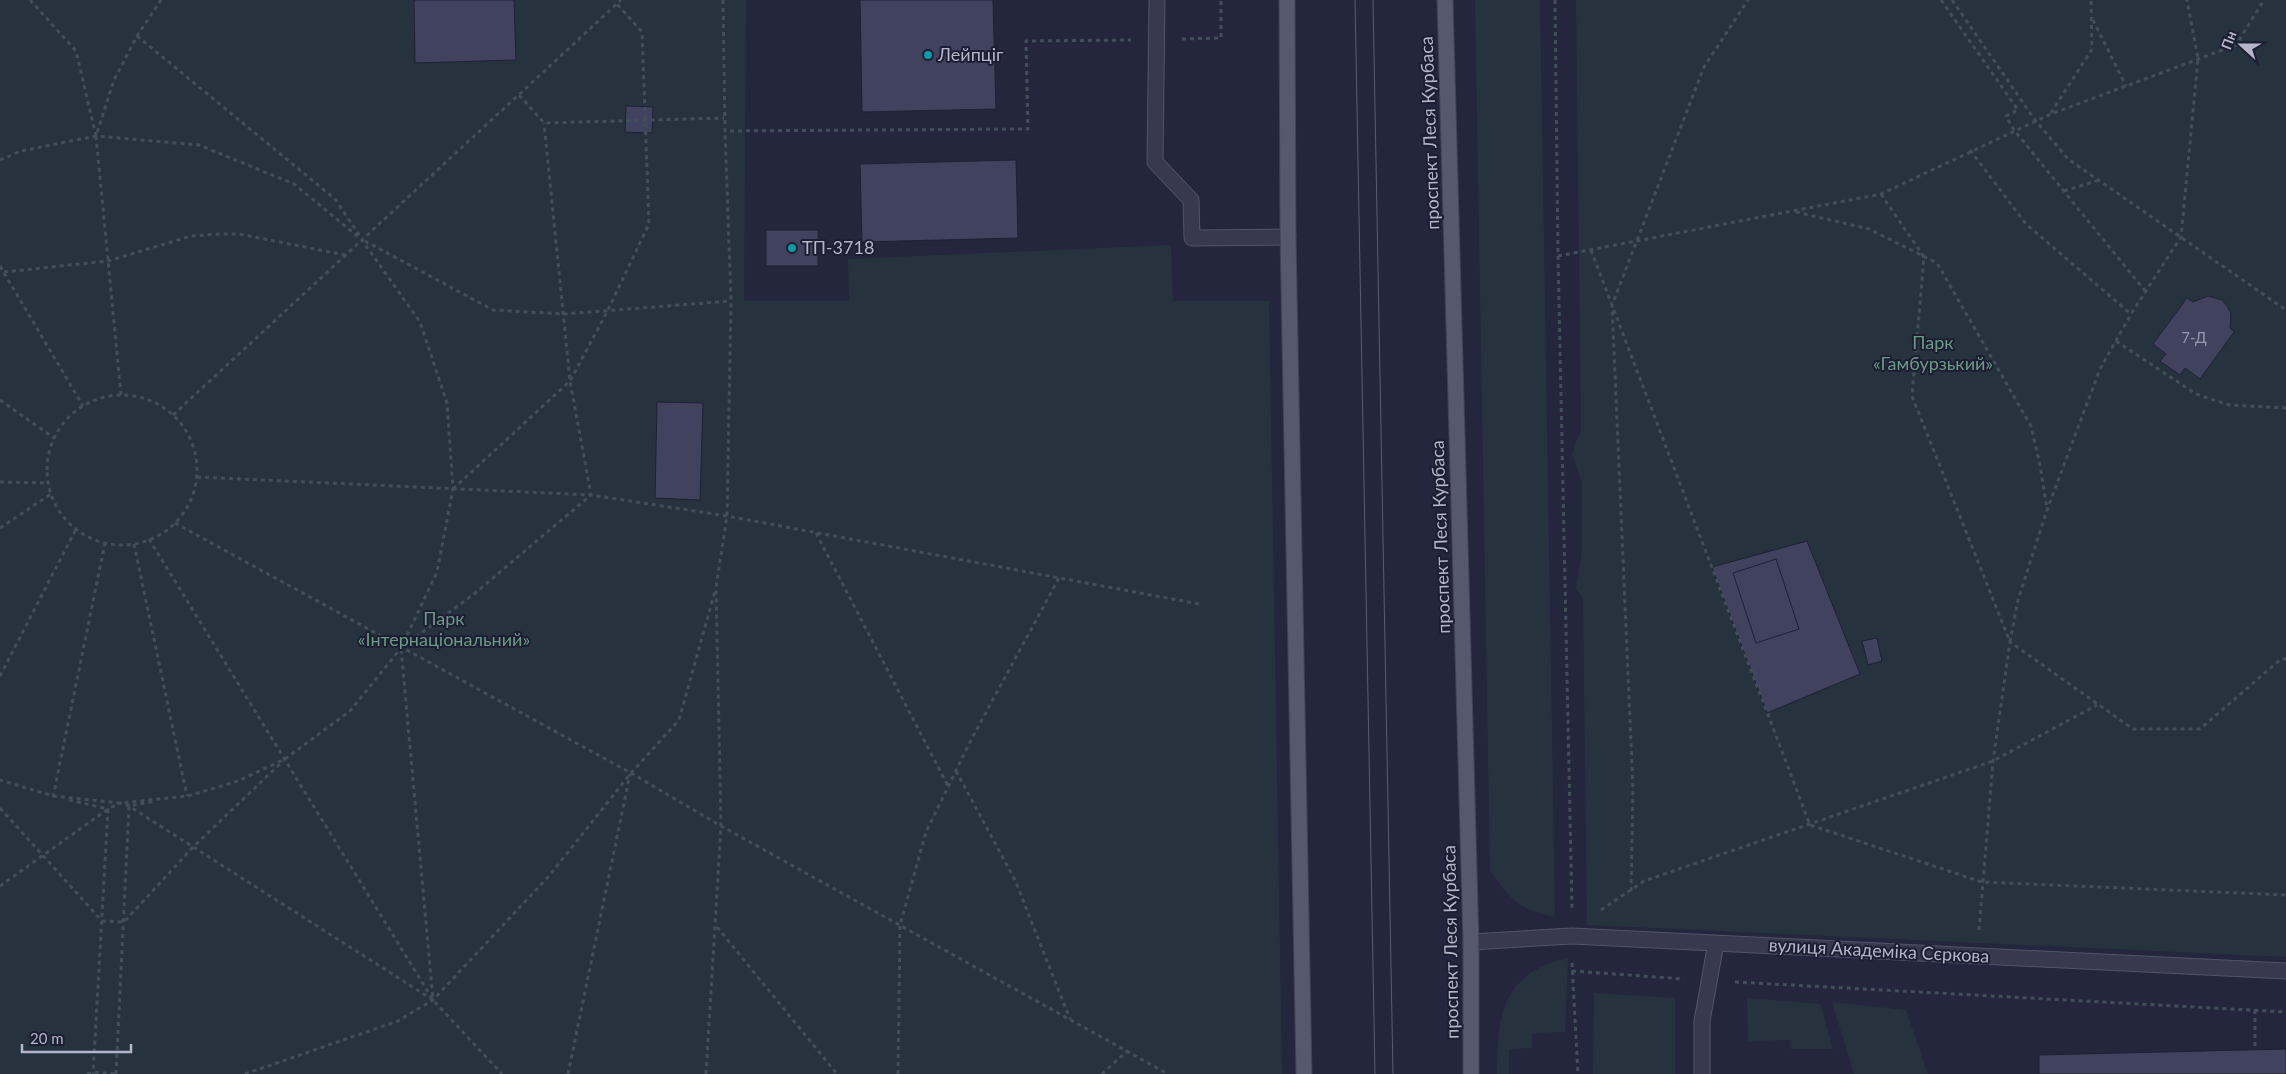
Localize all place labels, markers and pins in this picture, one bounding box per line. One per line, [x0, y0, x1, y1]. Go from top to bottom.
place label: Лейпціг [937, 43, 1004, 65]
marker: Лейпціг [922, 49, 934, 61]
place label: ТП-3718 [802, 236, 874, 258]
marker: ТП-3718 [786, 242, 798, 254]

